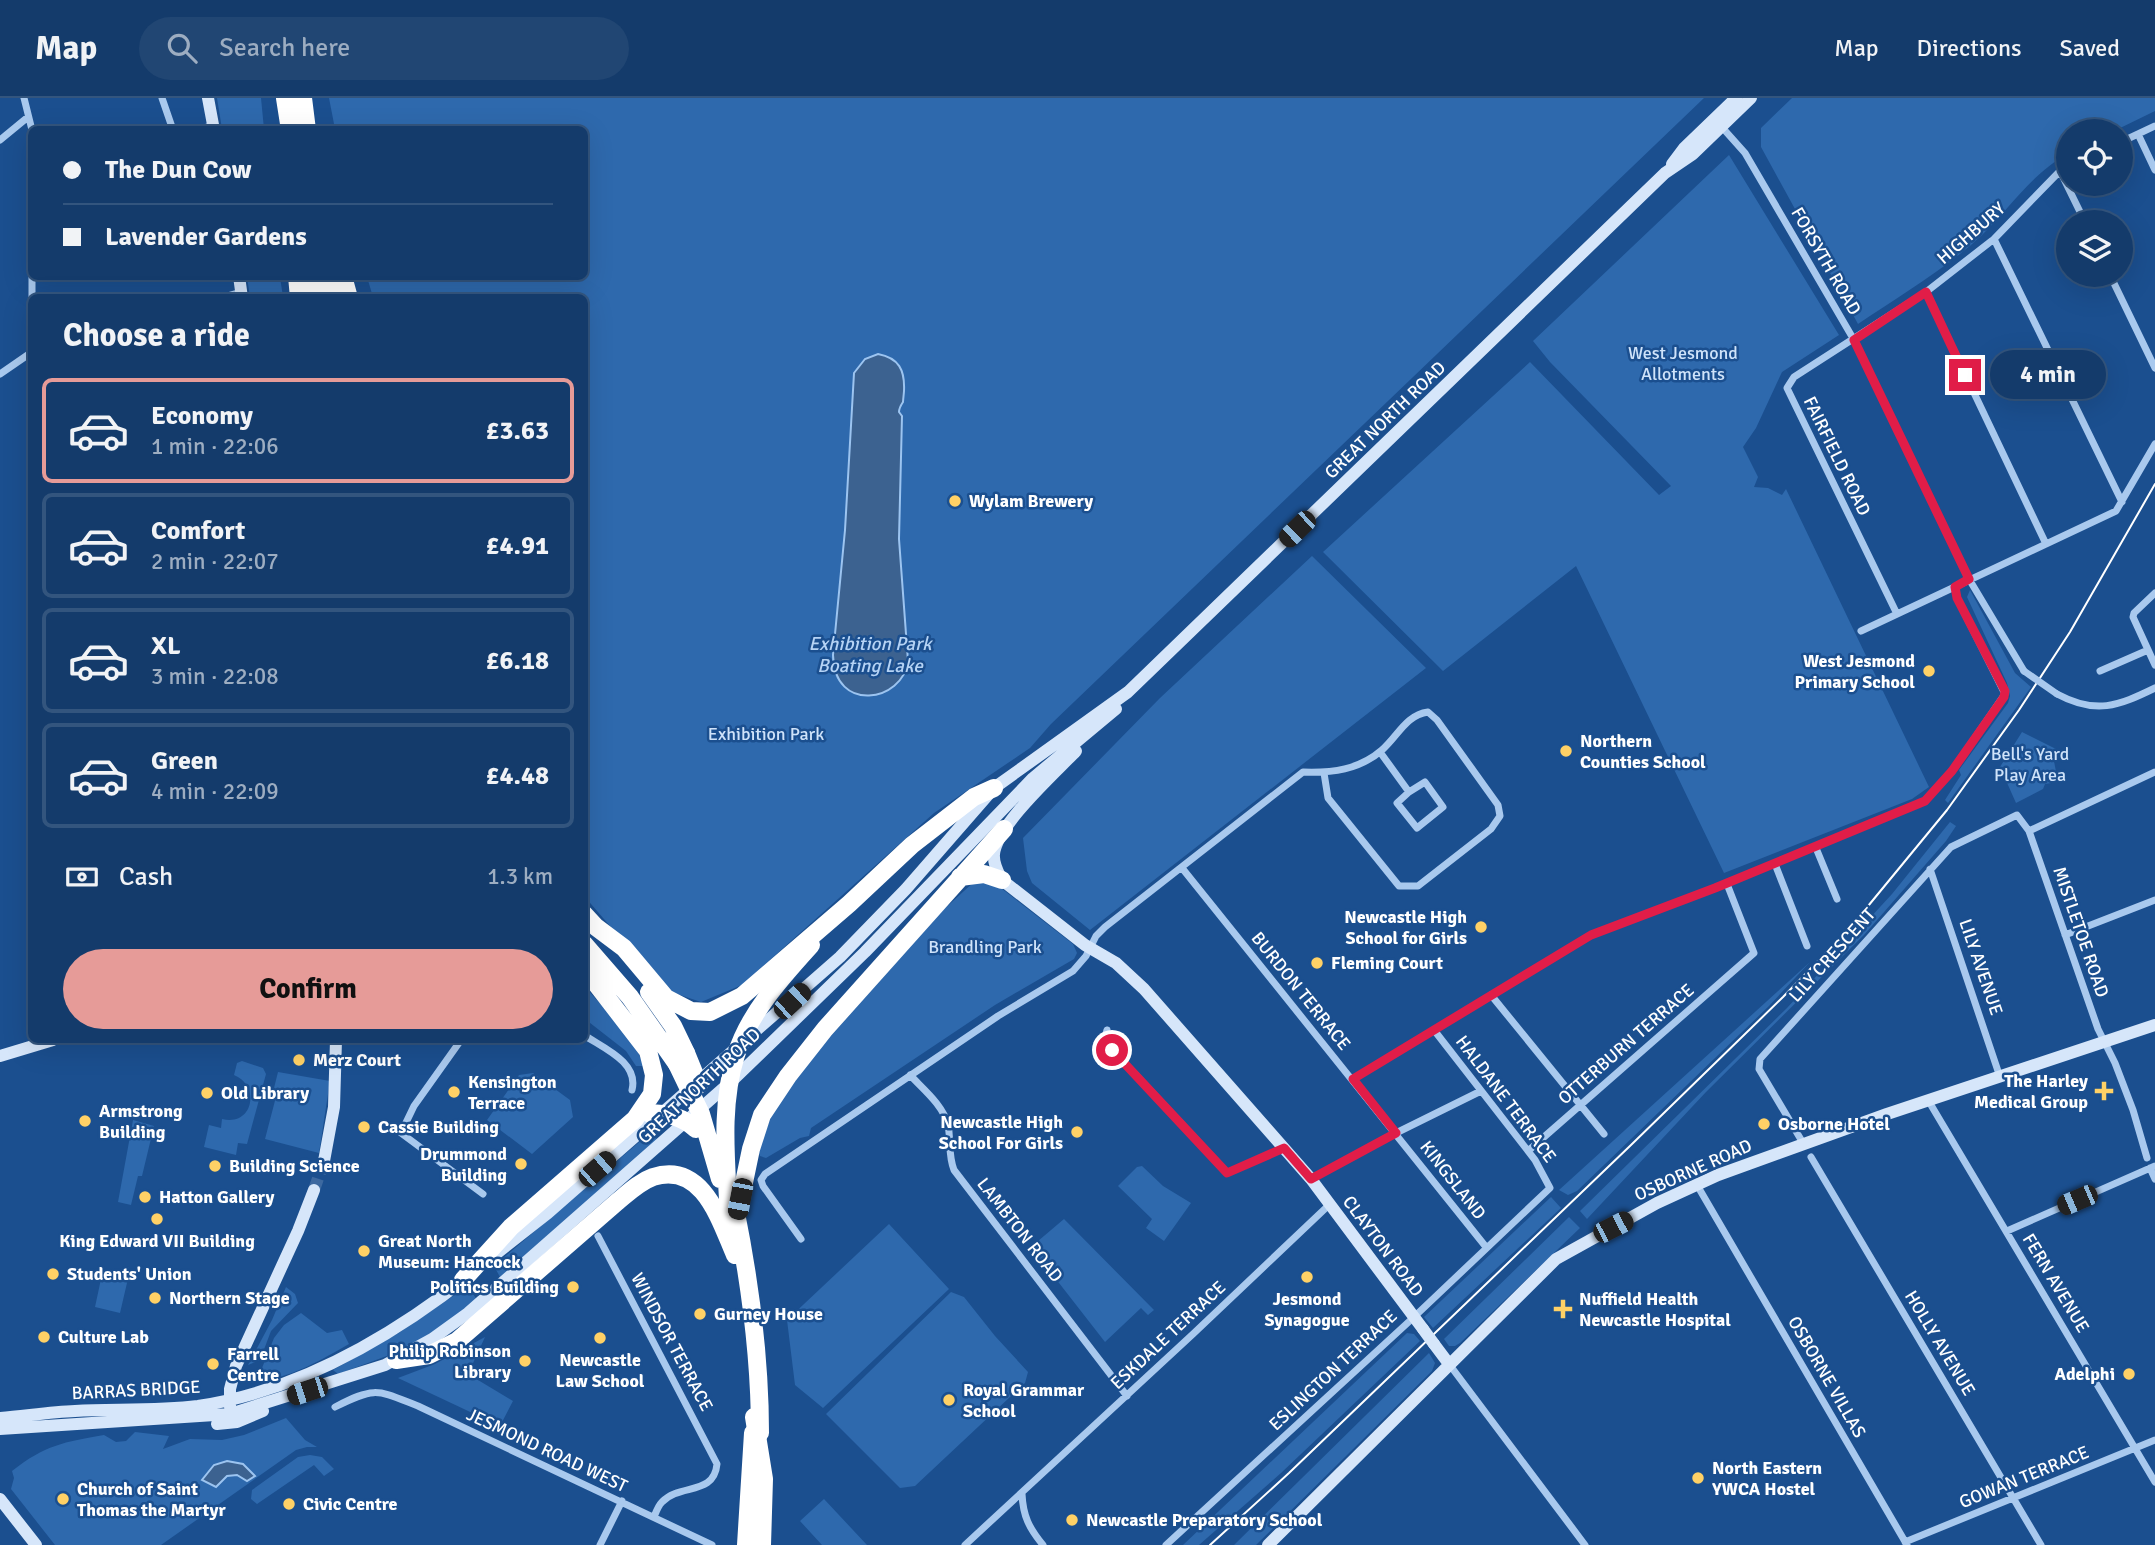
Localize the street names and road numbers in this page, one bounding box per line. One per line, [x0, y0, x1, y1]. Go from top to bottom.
street label: HIGHBURY [1932, 197, 2010, 269]
street label: FORSYTH ROAD [1786, 203, 1866, 319]
street label: GREAT NORTH ROAD [1320, 357, 1450, 483]
street label: FAIRFIELD ROAD [1799, 393, 1875, 519]
street label: MISTLETOE ROAD [2048, 864, 2114, 1000]
street label: LILY CRESCENT [1784, 903, 1880, 1007]
street label: LILY AVENUE [1954, 916, 2008, 1018]
street label: BURDON TERRACE [1247, 927, 1355, 1055]
street label: OTTERBURN TERRACE [1553, 979, 1699, 1109]
street label: GREAT NORTH ROAD [633, 1023, 765, 1149]
street label: HALDANE TERRACE [1451, 1031, 1561, 1167]
street label: OSBORNE ROAD [1631, 1134, 1755, 1206]
street label: KINGSLAND [1415, 1136, 1491, 1224]
street label: LAMBTON ROAD [972, 1173, 1068, 1287]
street label: CLAYTON ROAD [1338, 1191, 1428, 1301]
street label: FERN AVENUE [2018, 1229, 2094, 1337]
street label: WINDSOR TERRACE [626, 1269, 718, 1415]
street label: ESKDALE TERRACE [1106, 1276, 1230, 1394]
street label: HOLLY AVENUE [1900, 1286, 1980, 1400]
street label: ESLINGTON TERRACE [1264, 1305, 1402, 1435]
street label: OSBORNE VILLAS [1783, 1312, 1871, 1442]
street label: BARRAS BRIDGE [71, 1376, 201, 1404]
street label: JESMOND ROAD WEST [463, 1403, 631, 1497]
street label: GOWAN TERRACE [1956, 1441, 2092, 1513]

